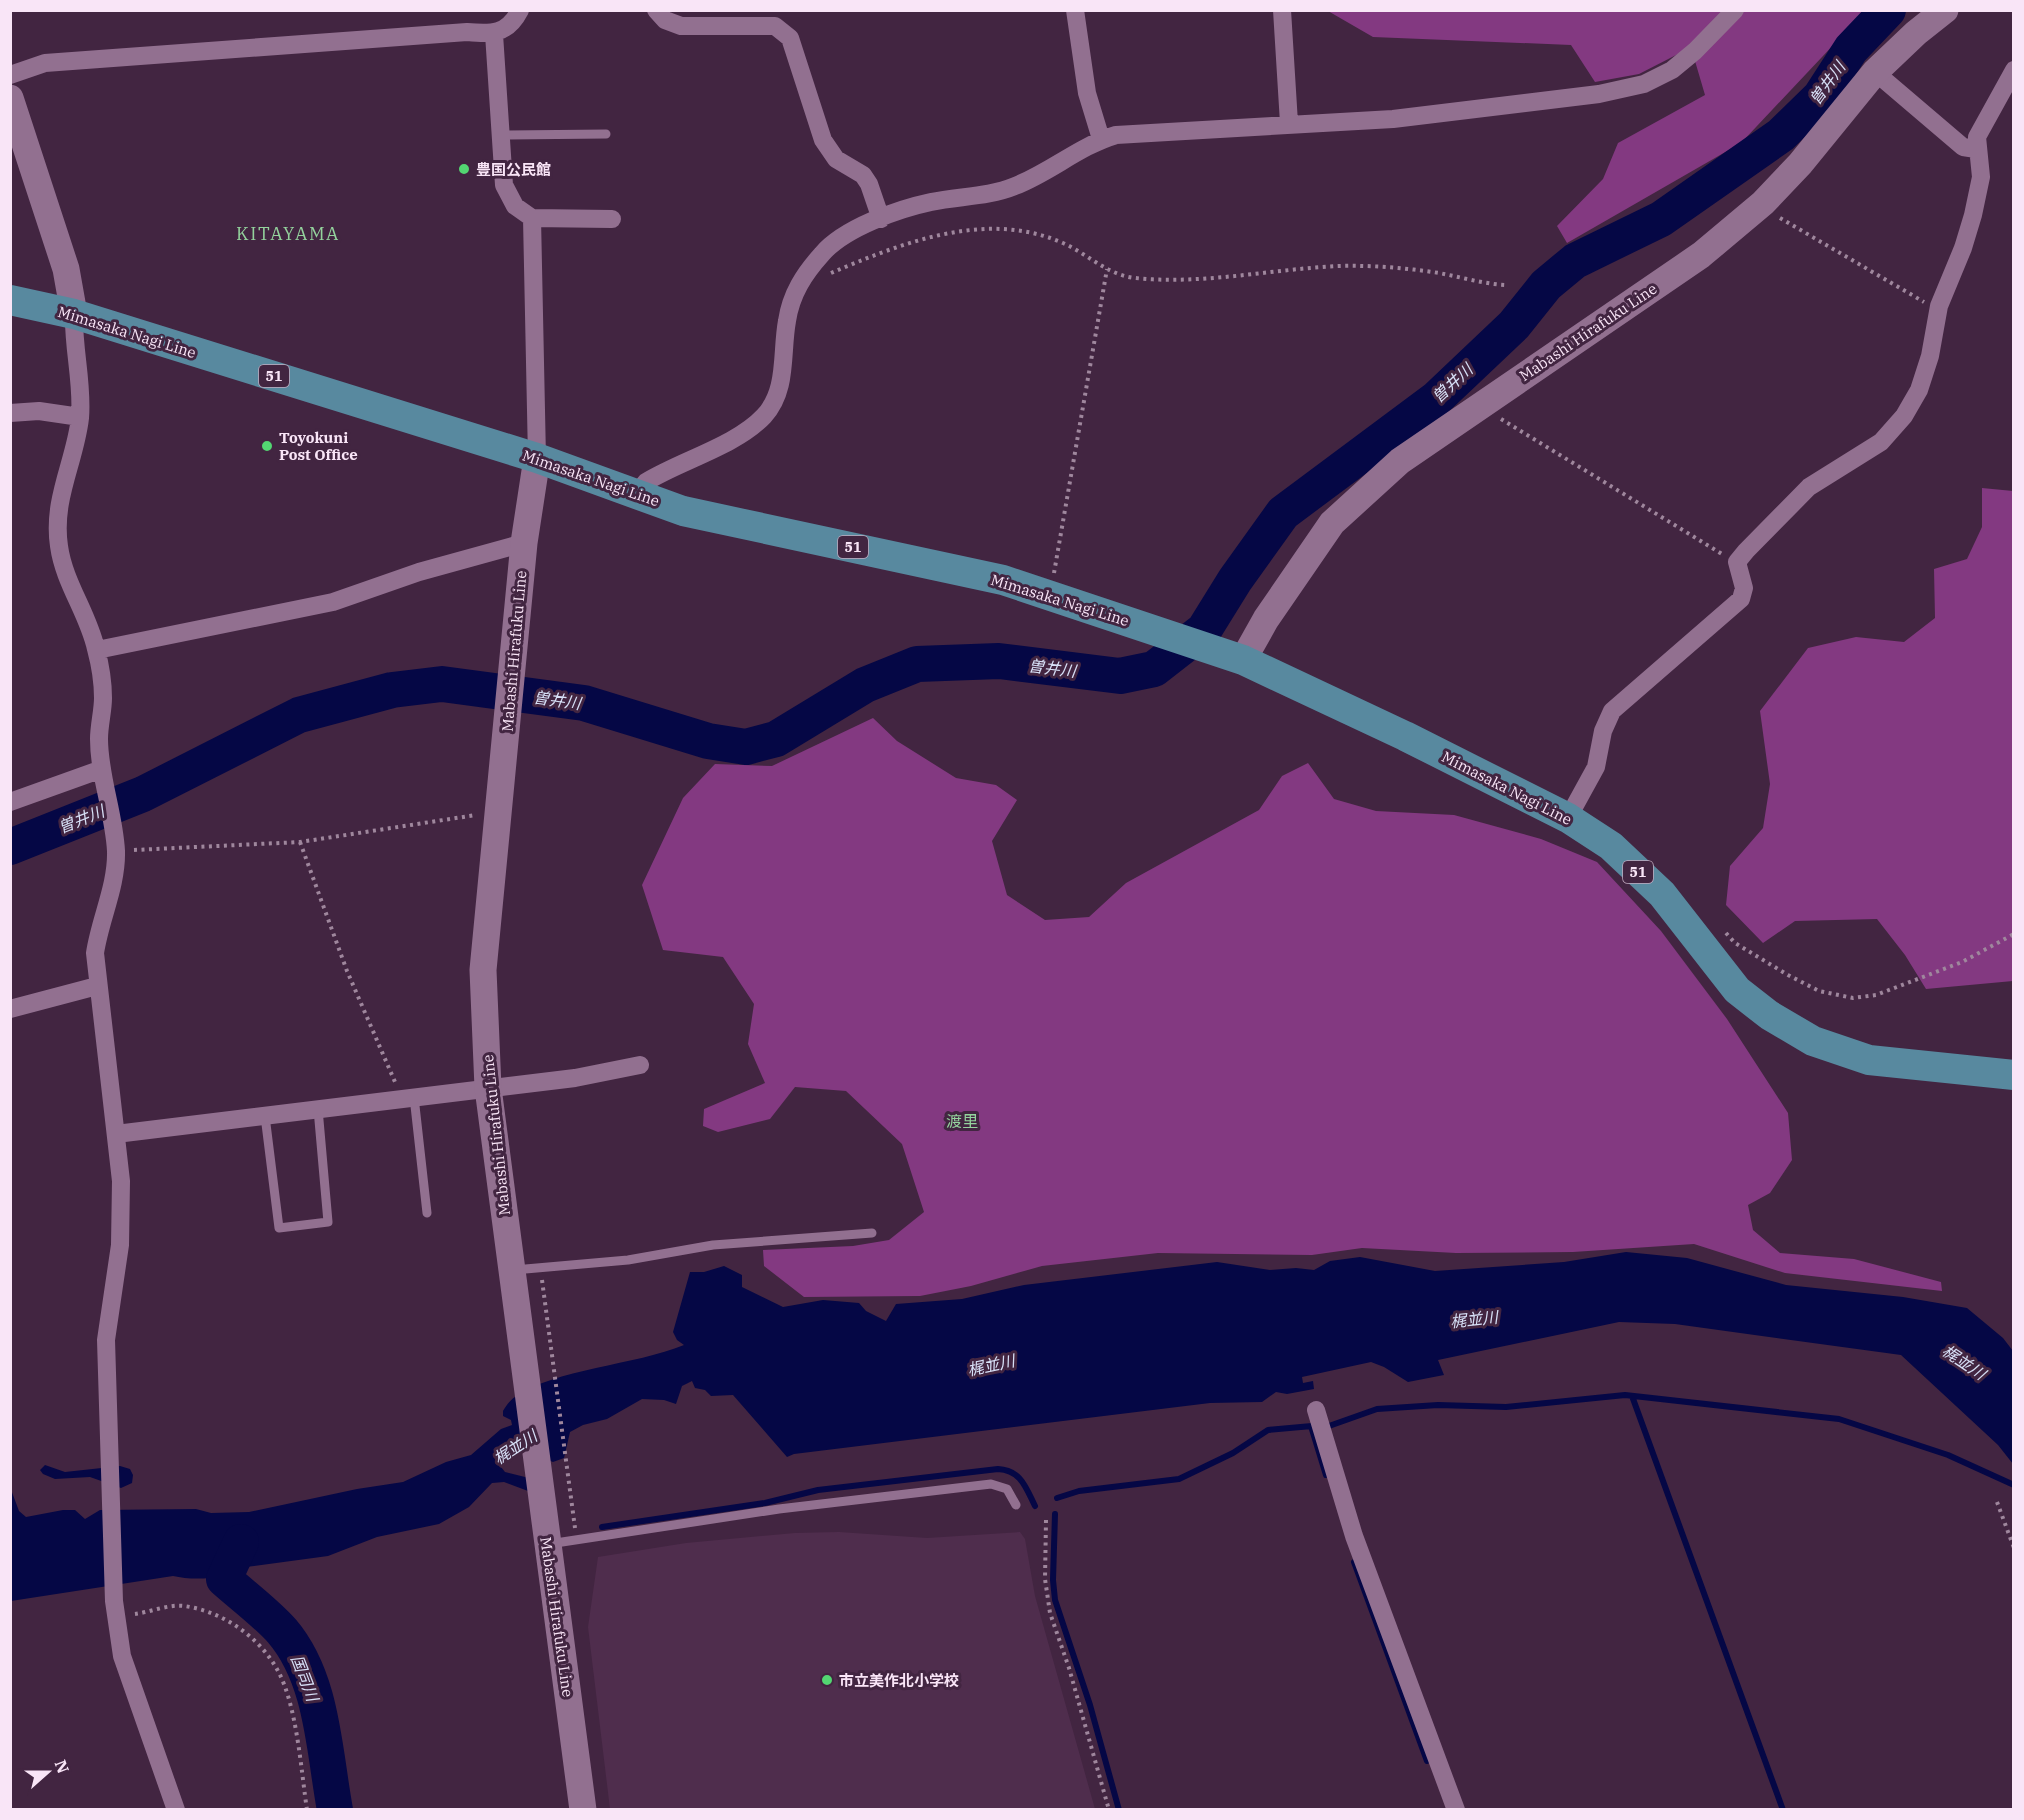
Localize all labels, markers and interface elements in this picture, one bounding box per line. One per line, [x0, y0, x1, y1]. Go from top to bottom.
water label: 曽井川 [1805, 56, 1850, 108]
place label: 豊国公民館 [476, 160, 551, 179]
marker: 豊国公民館 [457, 162, 471, 176]
district label: KITAYAMA [236, 222, 340, 245]
street label: Mabashi Hirafuku Line [1516, 279, 1660, 385]
street label: Mimasaka Nagi Line [56, 302, 198, 362]
water label: 曽井川 [1428, 358, 1478, 407]
road number: 51 [259, 365, 289, 387]
place label: Toyokuni Post Office [279, 428, 358, 464]
marker: Toyokuni Post Office [260, 439, 274, 453]
street label: Mimasaka Nagi Line [520, 446, 662, 510]
road number: 51 [838, 536, 868, 558]
street label: Mabashi Hirafuku Line [497, 570, 531, 732]
street label: Mimasaka Nagi Line [989, 570, 1131, 630]
water label: 曽井川 [1027, 655, 1079, 681]
water label: 曽井川 [532, 687, 584, 714]
street label: Mimasaka Nagi Line [1439, 747, 1575, 829]
water label: 曽井川 [55, 800, 109, 837]
road number: 51 [1623, 861, 1653, 883]
street label: Mabashi Hirafuku Line [478, 1054, 514, 1216]
district label: 渡里 [946, 1111, 978, 1131]
water label: 梶並川 [1449, 1306, 1501, 1331]
water label: 梶並川 [1939, 1340, 1991, 1385]
water label: 梶並川 [965, 1350, 1019, 1380]
water label: 梶並川 [489, 1424, 542, 1468]
street label: Mabashi Hirafuku Line [536, 1536, 578, 1698]
water label: 国司川 [287, 1652, 324, 1706]
place label: 市立美作北小学校 [839, 1671, 959, 1690]
marker: 市立美作北小学校 [820, 1673, 834, 1687]
north arrow [18, 1742, 78, 1802]
text: N [50, 1757, 74, 1776]

